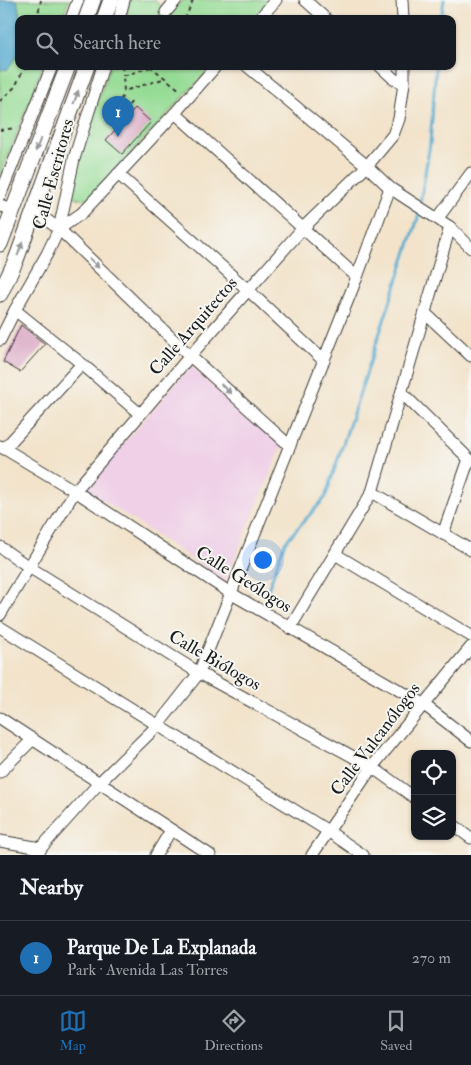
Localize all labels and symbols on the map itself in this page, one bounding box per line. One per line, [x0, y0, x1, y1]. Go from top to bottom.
one-way arrow [73, 89, 80, 104]
pin: 1 [102, 96, 134, 137]
street label: Calle Escritores [28, 116, 79, 232]
one-way arrow [34, 137, 41, 152]
one-way arrow [16, 241, 24, 256]
one-way arrow [88, 257, 100, 269]
street label: Calle Arquitectos [144, 272, 243, 381]
one-way arrow [219, 383, 231, 395]
street label: Calle Geólogos [191, 541, 296, 618]
your location [250, 547, 276, 573]
street label: Calle Biólogos [164, 625, 265, 696]
street label: Calle Vulcanólogos [325, 678, 425, 800]

